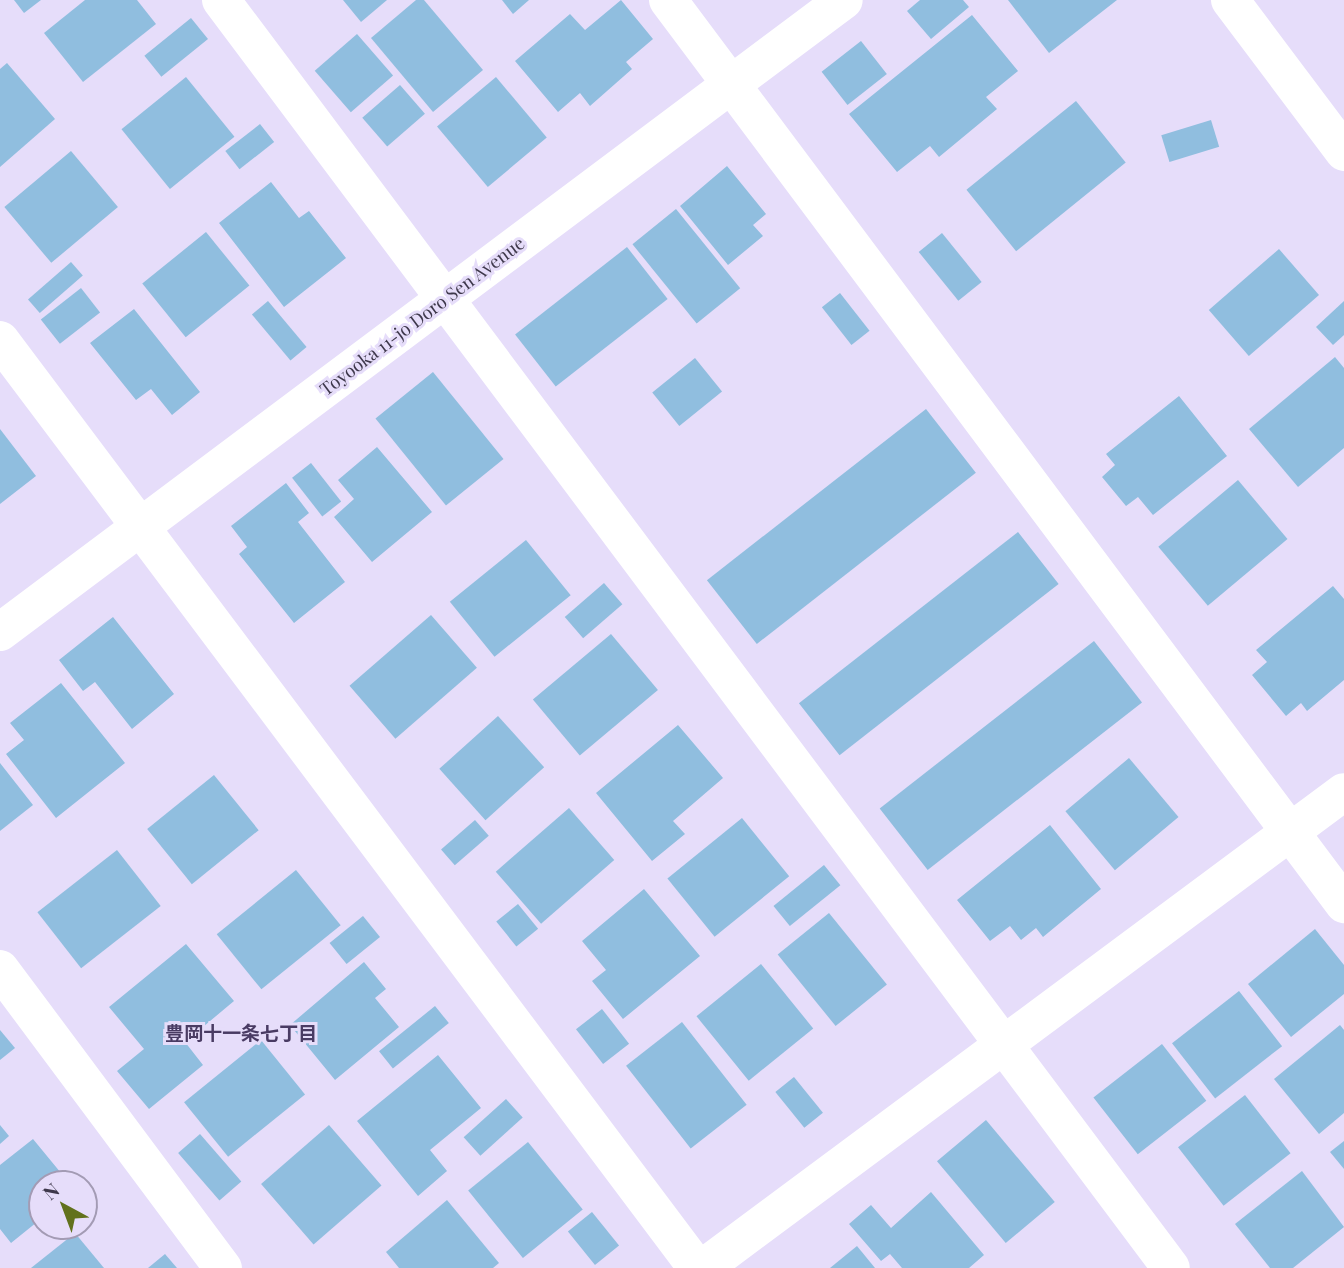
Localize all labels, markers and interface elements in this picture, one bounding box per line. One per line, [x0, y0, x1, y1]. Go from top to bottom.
street label: Toyooka 11-jo Doro Sen Avenue [315, 232, 529, 400]
district label: 豊岡十一条七丁目 [165, 1022, 317, 1044]
north arrow [28, 1170, 98, 1240]
text: N [37, 1176, 64, 1205]

